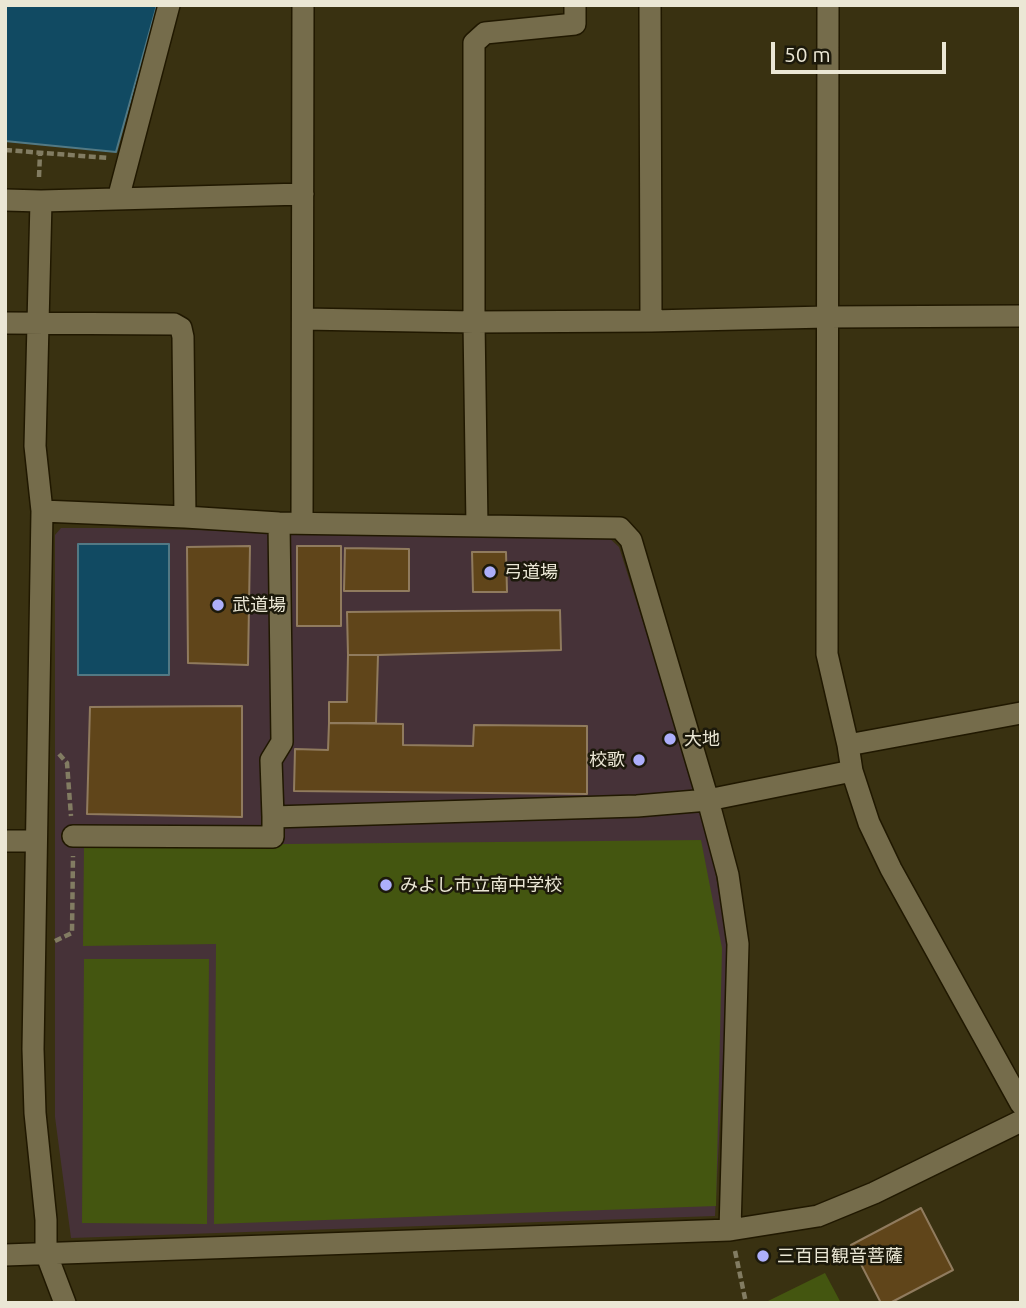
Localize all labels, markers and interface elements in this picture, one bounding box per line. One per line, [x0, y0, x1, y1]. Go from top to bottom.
scale bar [774, 28, 949, 72]
text: 50 m [784, 42, 831, 66]
place label: 弓道場 [504, 561, 558, 583]
marker: 弓道場 [482, 564, 498, 580]
place label: 武道場 [232, 594, 286, 616]
marker: 武道場 [210, 597, 226, 613]
place label: 大地 [684, 728, 720, 750]
marker: 大地 [662, 731, 678, 747]
place label: 校歌 [589, 749, 625, 771]
marker: 校歌 [631, 752, 647, 768]
place label: みよし市立南中学校 [400, 874, 562, 896]
marker: みよし市立南中学校 [378, 877, 394, 893]
place label: 三百目観音菩薩 [777, 1245, 903, 1267]
marker: 三百目観音菩薩 [755, 1248, 771, 1264]

